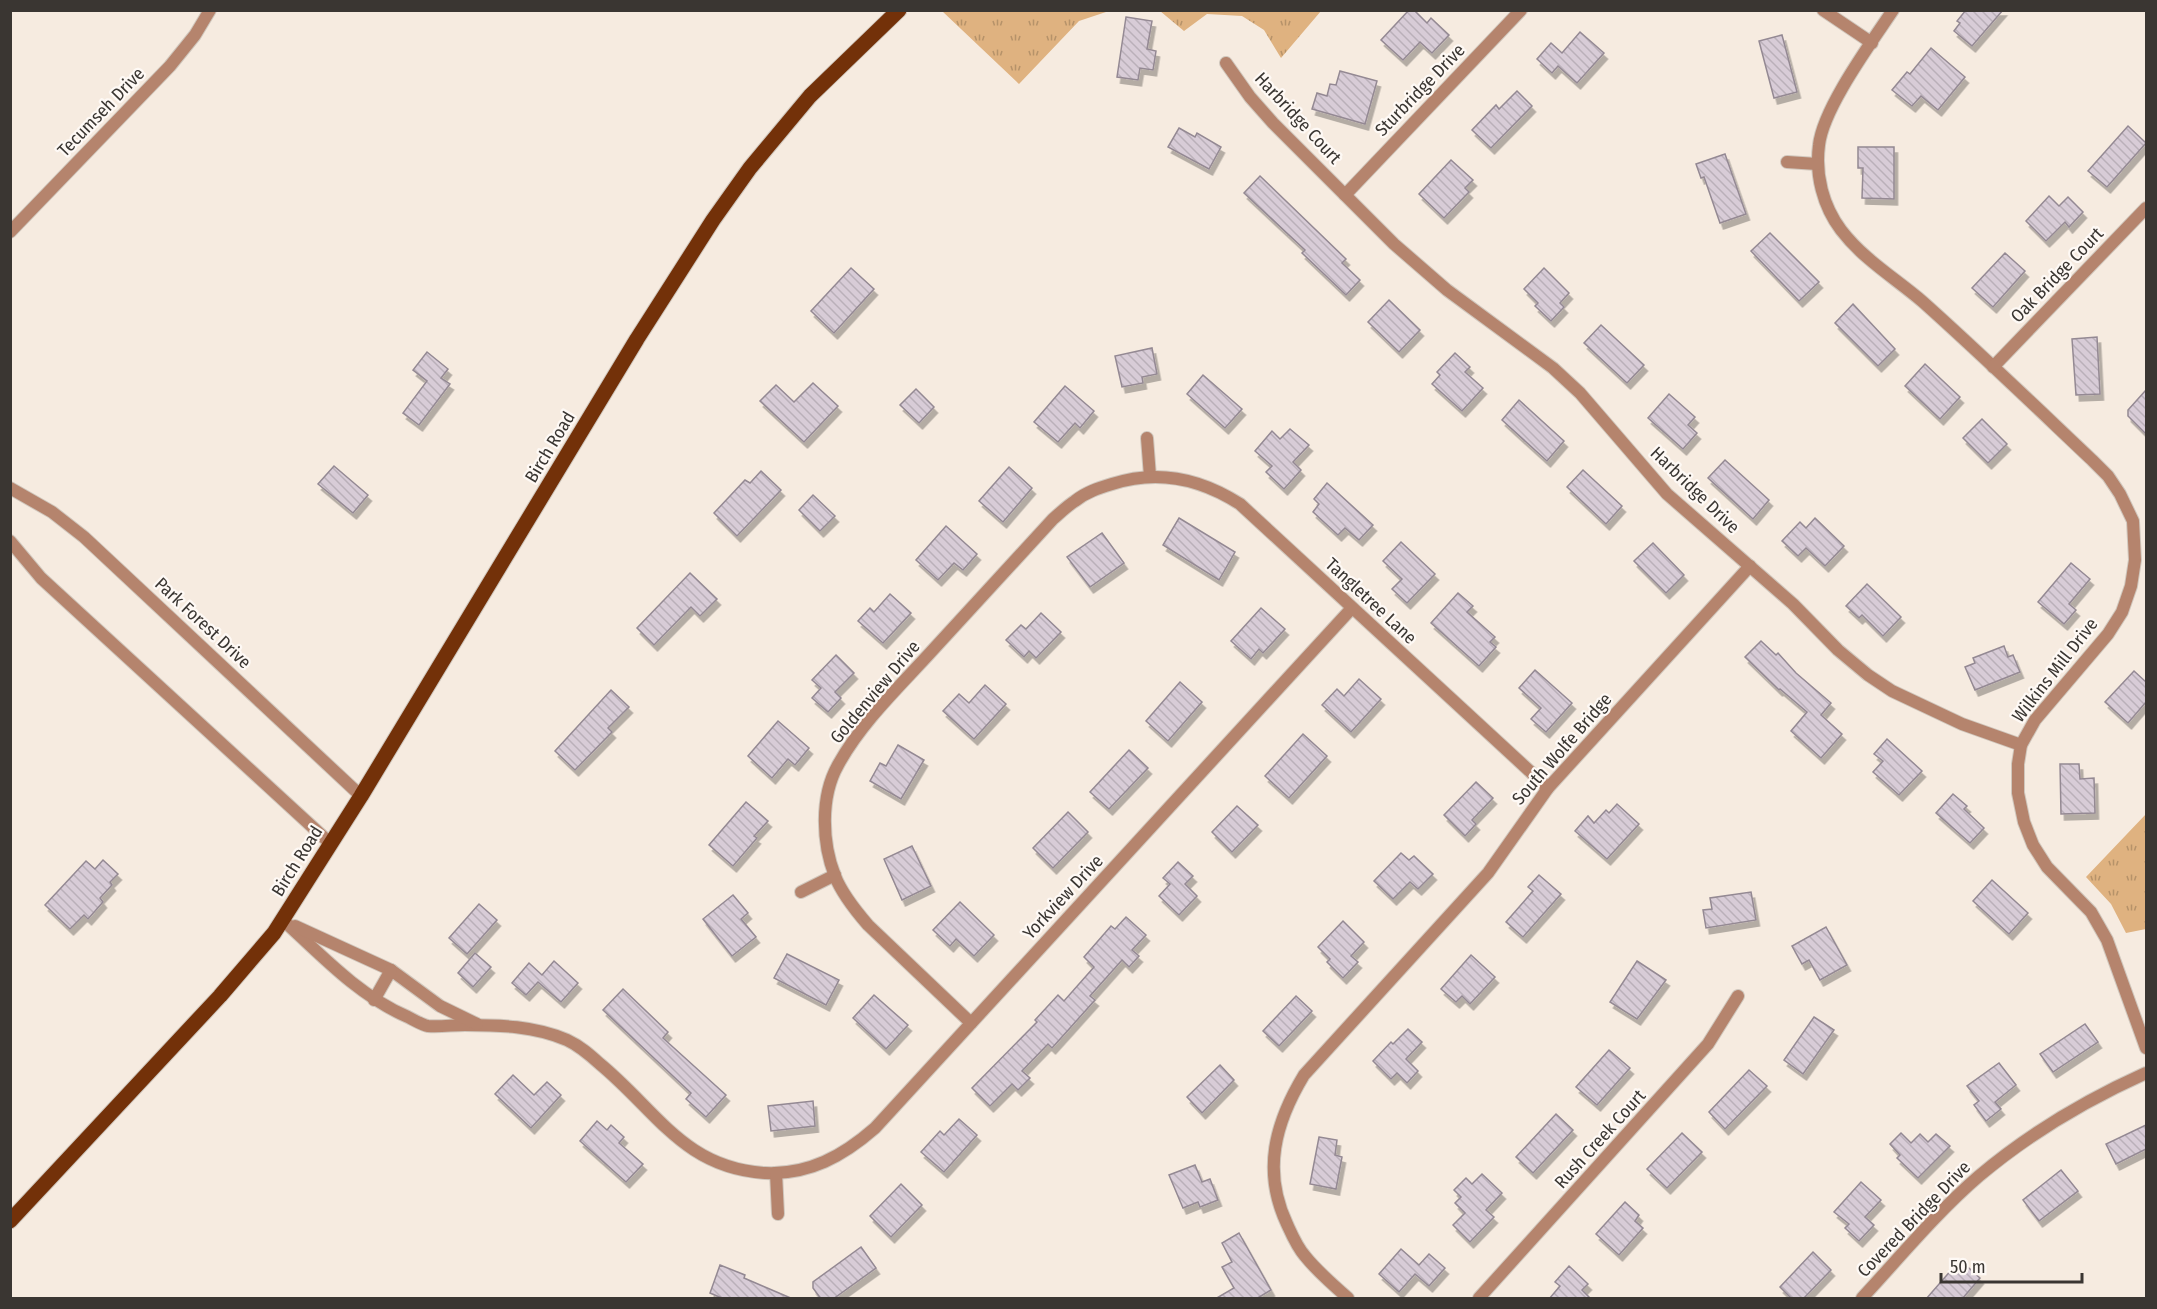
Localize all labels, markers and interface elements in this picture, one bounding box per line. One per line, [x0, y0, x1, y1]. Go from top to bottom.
street label: Sturbridge Drive [1370, 39, 1470, 141]
street label: Tecumseh Drive [53, 63, 149, 161]
street label: Harbridge Court [1250, 68, 1346, 168]
street label: Oak Bridge Court [2006, 223, 2108, 327]
street label: Birch Road [520, 408, 580, 486]
street label: Harbridge Drive [1646, 442, 1744, 538]
street label: Tangletree Lane [1321, 553, 1421, 649]
street label: Park Forest Drive [150, 573, 256, 673]
street label: Wilkins Mill Drive [2007, 613, 2103, 727]
street label: Goldenview Drive [825, 636, 925, 748]
street label: South Wolfe Bridge [1508, 689, 1617, 809]
street label: Birch Road [267, 822, 327, 900]
street label: Yorkview Drive [1018, 850, 1108, 944]
street label: Rush Creek Court [1550, 1085, 1650, 1193]
street label: Covered Bridge Drive [1853, 1156, 1975, 1282]
scale bar [1941, 1246, 2082, 1284]
text: 50 m [1950, 1256, 1986, 1278]

